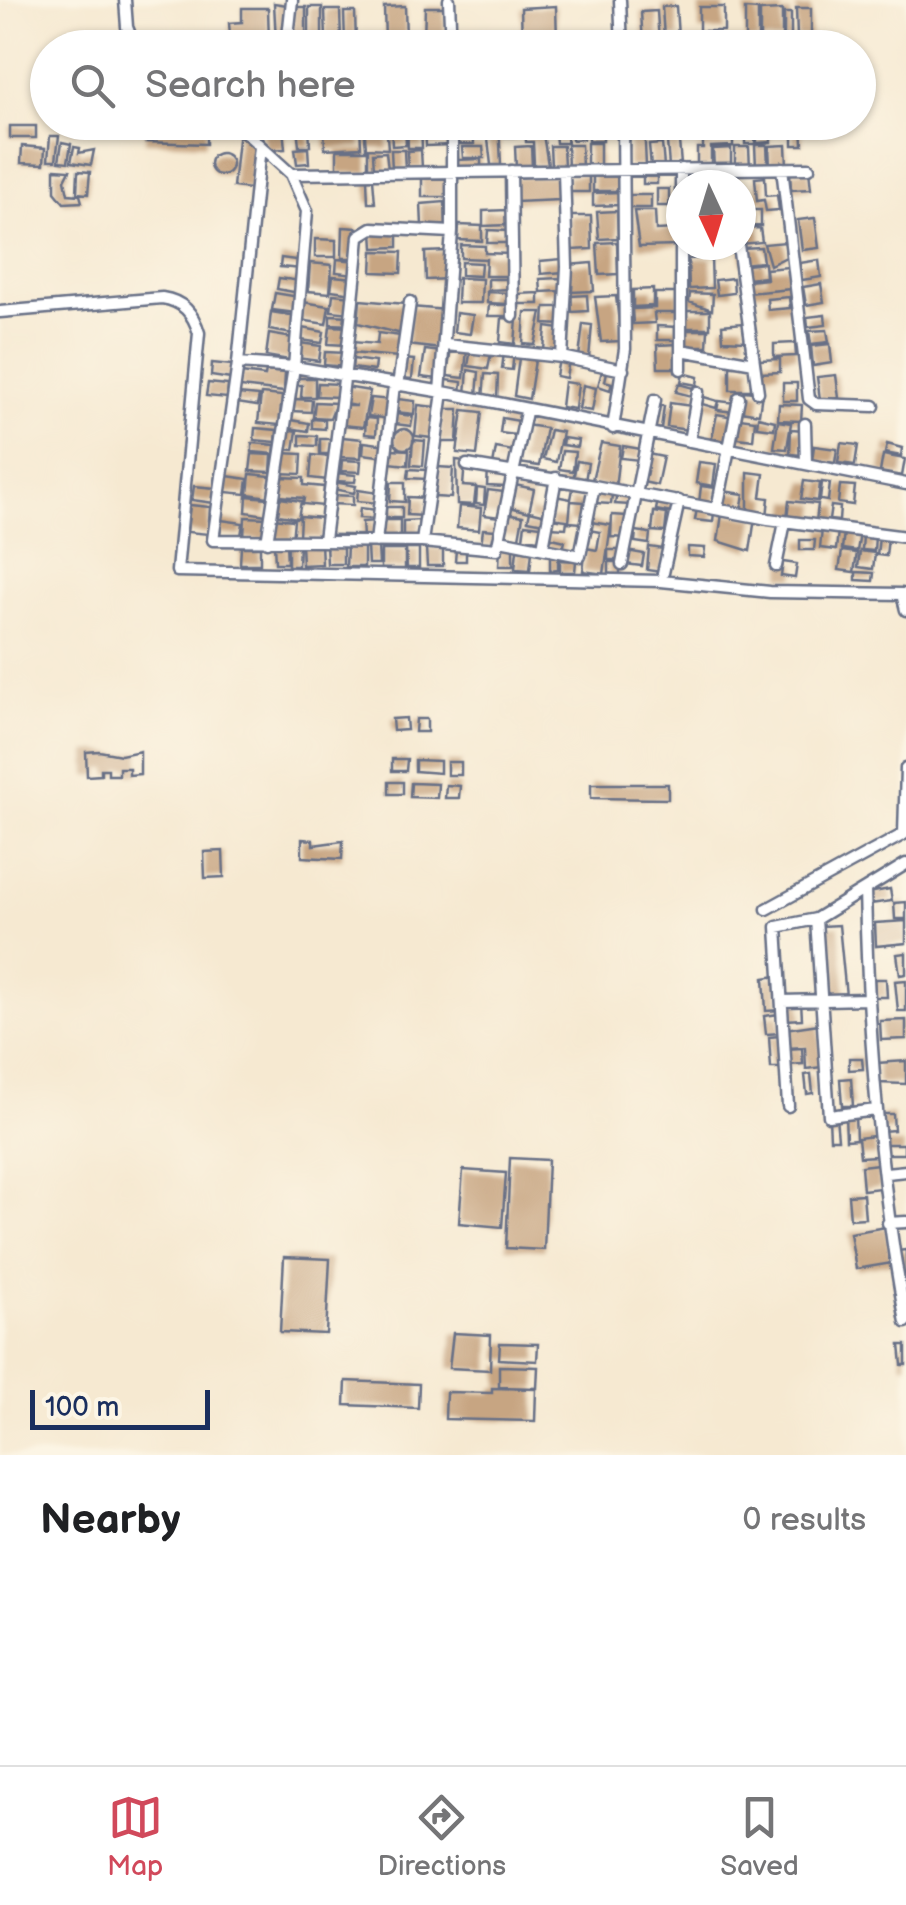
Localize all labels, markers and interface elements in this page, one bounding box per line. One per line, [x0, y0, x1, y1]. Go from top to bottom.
search box [30, 30, 876, 140]
icon: search [65, 58, 120, 113]
text: Search here [145, 63, 356, 108]
north arrow [666, 170, 756, 260]
scale bar [30, 1385, 210, 1430]
text: 100 m [45, 1391, 119, 1424]
text: Nearby [40, 1495, 180, 1546]
text: 0 results [743, 1501, 866, 1540]
tab: Map [107, 1790, 163, 1883]
tab: Directions [377, 1790, 506, 1883]
tab: Saved [720, 1790, 799, 1883]

